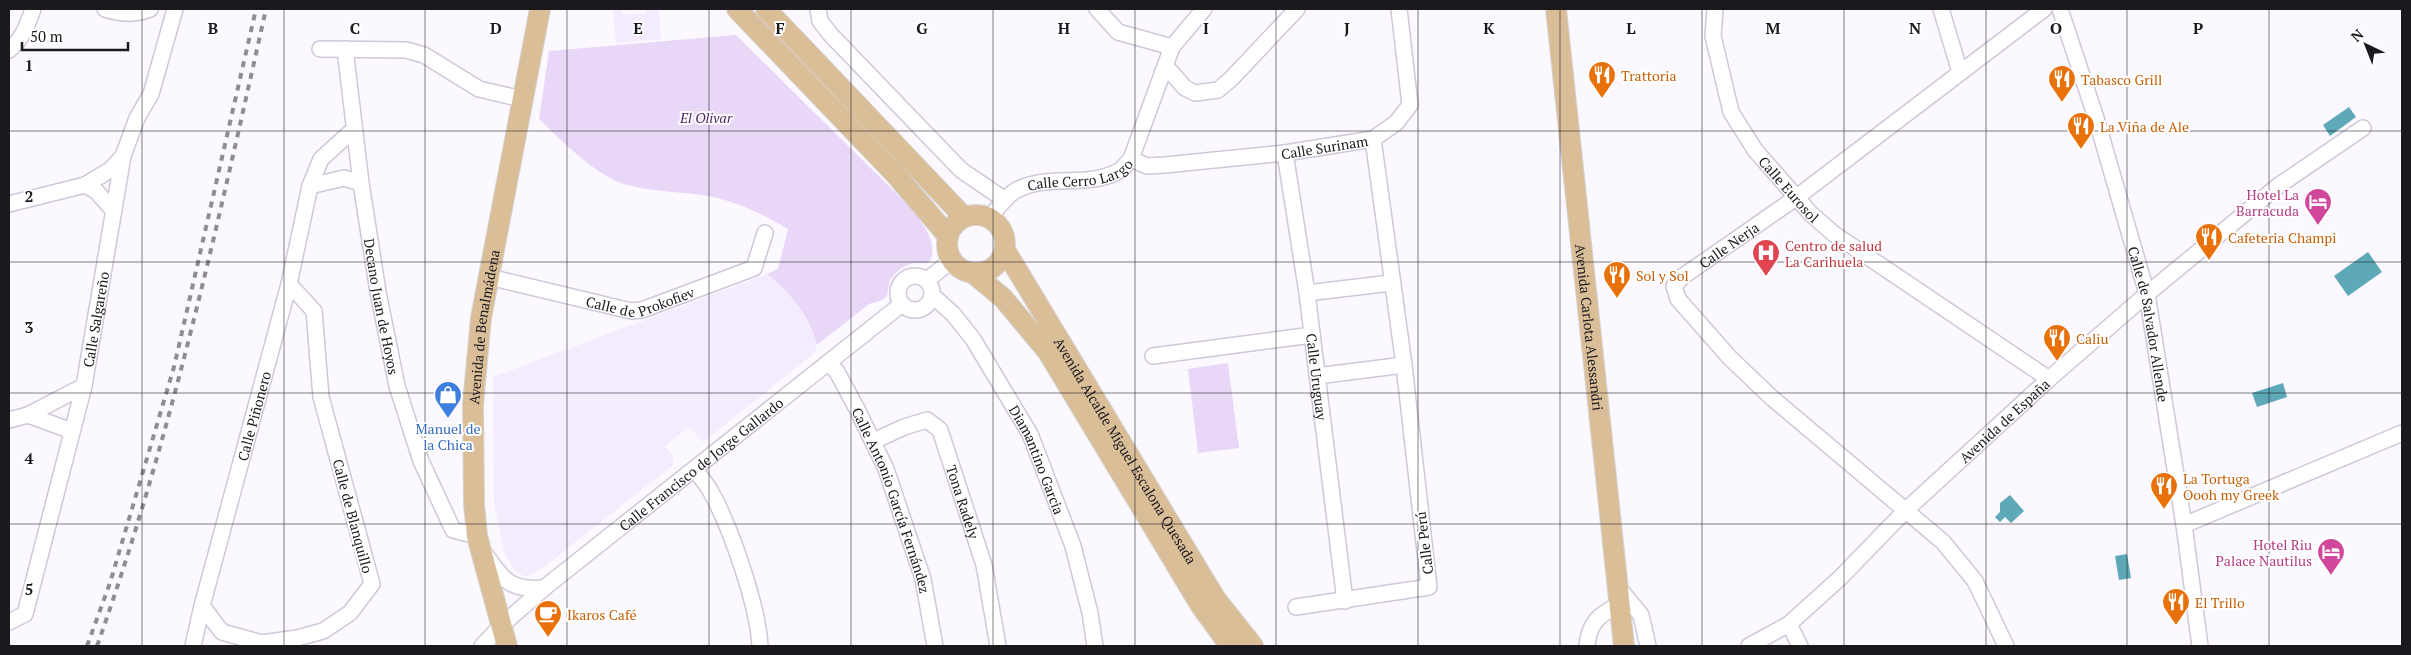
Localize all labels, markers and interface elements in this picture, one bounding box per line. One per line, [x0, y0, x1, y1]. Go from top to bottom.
text: B [208, 17, 218, 39]
text: C [350, 17, 360, 39]
text: D [490, 17, 502, 39]
text: E [633, 17, 643, 39]
text: F [775, 17, 785, 39]
text: G [916, 17, 928, 39]
text: H [1058, 17, 1070, 39]
text: I [1203, 17, 1209, 39]
text: J [1344, 17, 1350, 39]
text: K [1483, 17, 1495, 39]
text: L [1626, 17, 1636, 39]
text: M [1766, 17, 1781, 39]
text: N [1909, 17, 1921, 39]
text: O [2050, 17, 2062, 39]
text: P [2193, 17, 2203, 39]
scale bar [22, 20, 129, 52]
north arrow [2341, 20, 2391, 70]
text: N [2346, 24, 2367, 46]
text: 50 m [30, 26, 63, 46]
text: 1 [24, 54, 34, 76]
restaurant icon: Trattoria [1587, 60, 1617, 99]
restaurant icon: Tabasco Grill [2047, 64, 2077, 103]
place label: Trattoria [1621, 66, 1676, 85]
place label: Tabasco Grill [2081, 70, 2162, 89]
park label: El Olivar [679, 108, 733, 127]
restaurant icon: La Viña de Ale [2066, 111, 2096, 150]
place label: La Viña de Ale [2100, 117, 2189, 136]
street label: Calle Surinam [1280, 130, 1369, 163]
street label: Calle Eurosol [1755, 152, 1823, 226]
street label: Calle Cerro Largo [1025, 154, 1137, 195]
text: 2 [24, 185, 34, 207]
place label: Hotel La Barracuda [2236, 185, 2299, 220]
hotel icon: Hotel La Barracuda [2303, 187, 2333, 226]
street label: Calle Nerja [1695, 217, 1762, 272]
restaurant icon: Cafeteria Champi [2194, 222, 2224, 261]
place label: Cafeteria Champi [2228, 228, 2337, 247]
place label: Centro de salud La Carihuela [1785, 236, 1882, 271]
street label: Decano Juan de Hoyos [360, 237, 404, 376]
hospital icon: Centro de salud La Carihuela [1751, 238, 1781, 277]
street label: Avenida Carlota Alessandri [1572, 243, 1608, 412]
street label: Calle de Salvador Allende [2124, 244, 2174, 403]
street label: Avenida de Benalmádena [464, 248, 503, 405]
restaurant icon: Sol y Sol [1602, 260, 1632, 299]
place label: Sol y Sol [1636, 266, 1689, 285]
street label: Calle Salgareño [78, 270, 113, 369]
street label: Calle de Prokofiev [584, 282, 698, 321]
text: 3 [24, 316, 34, 338]
restaurant icon: Caliu [2042, 323, 2072, 362]
place label: Caliu [2076, 329, 2109, 348]
street label: Calle Uruguay [1303, 332, 1332, 422]
street label: Avenida Alcalde Miguel Escalona Quesada [1050, 334, 1202, 567]
street label: Calle Piñonero [232, 369, 275, 463]
street label: Avenida de España [1955, 374, 2053, 466]
shop icon: Manuel de la Chica [433, 380, 463, 419]
street label: Calle Francisco de Jorge Gallardo [615, 392, 787, 535]
street label: Diamantino Garcia [1005, 401, 1069, 517]
street label: Calle Antonio García Fernández [848, 404, 935, 595]
place label: Manuel de la Chica [415, 419, 481, 454]
text: 4 [24, 447, 34, 469]
street label: Calle de Blanquillo [329, 457, 377, 575]
street label: Tona Radely [942, 462, 985, 542]
place label: La Tortuga Oooh my Greek [2183, 469, 2280, 504]
restaurant icon: La Tortuga Oooh my Greek [2149, 471, 2179, 510]
street label: Calle Perú [1411, 510, 1437, 576]
place label: Hotel Riu Palace Nautilus [2216, 535, 2312, 570]
hotel icon: Hotel Riu Palace Nautilus [2316, 537, 2346, 576]
text: 5 [24, 578, 34, 600]
restaurant icon: El Trillo [2161, 587, 2191, 626]
place label: El Trillo [2195, 593, 2245, 612]
cafe icon: Ikaros Café [533, 599, 563, 638]
place label: Ikaros Café [567, 605, 636, 624]

